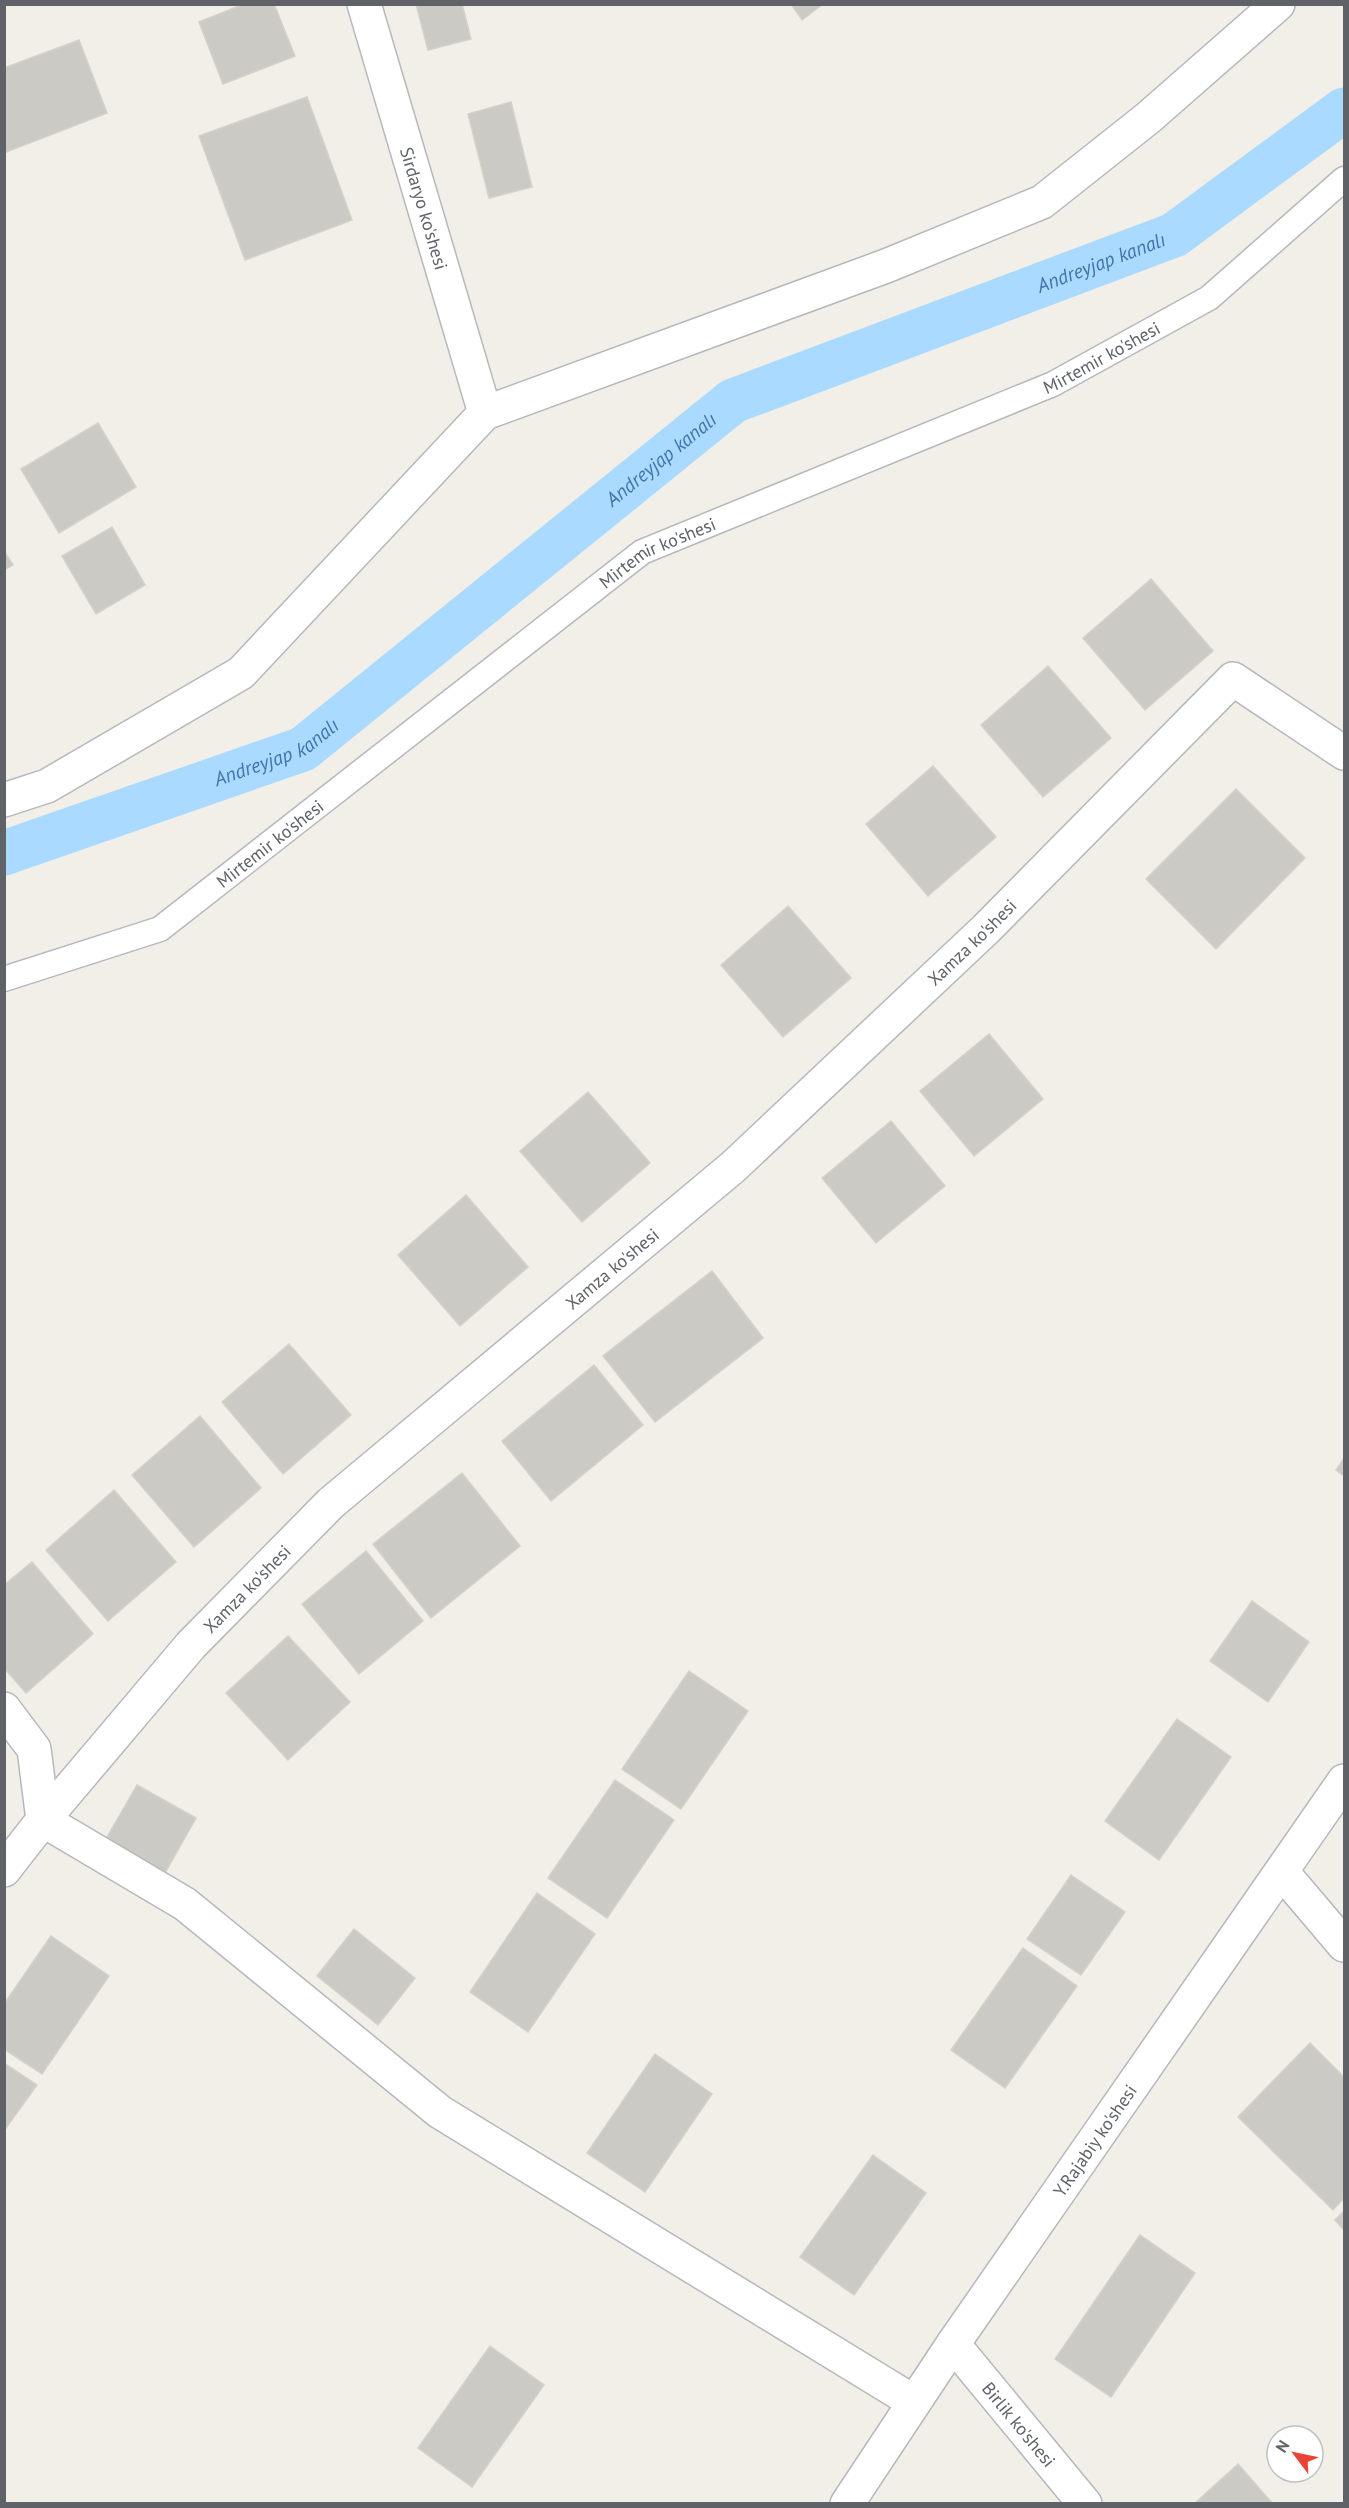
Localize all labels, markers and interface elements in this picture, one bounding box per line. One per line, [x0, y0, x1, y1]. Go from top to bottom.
street label: Sirdaryo ko'shesi [395, 144, 453, 272]
water label: Andreyjap kanalı [1032, 226, 1169, 299]
street label: Mirtemir ko'shesi [1040, 316, 1164, 398]
water label: Andreyjap kanalı [599, 407, 722, 513]
street label: Mirtemir ko'shesi [594, 512, 719, 593]
water label: Andreyjap kanalı [210, 712, 344, 792]
street label: Mirtemir ko'shesi [211, 794, 328, 892]
street label: Xamza ko'shesi [922, 894, 1021, 990]
street label: Xamza ko'shesi [560, 1223, 663, 1314]
street label: Xamza ko'shesi [198, 1539, 295, 1637]
street label: Y.Rajabiy ko'shesi [1048, 2080, 1141, 2201]
street label: Birlik ko'shesi [977, 2377, 1061, 2471]
north arrow [1265, 2424, 1325, 2484]
text: N [1271, 2436, 1294, 2456]

